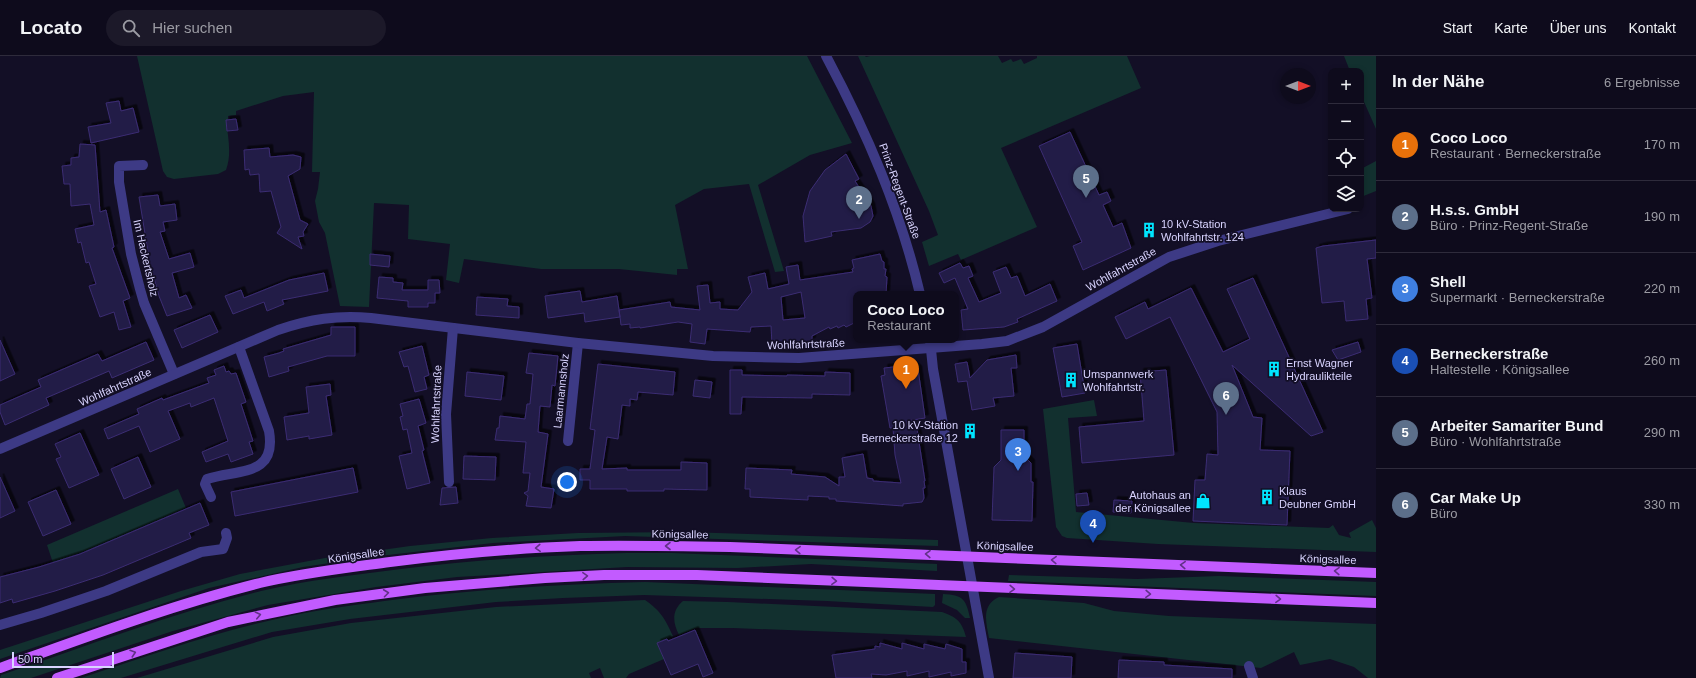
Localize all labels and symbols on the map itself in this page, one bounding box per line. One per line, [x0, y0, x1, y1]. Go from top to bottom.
north arrow [1280, 68, 1316, 104]
street label: Prinz-Regent-Straße [877, 142, 923, 240]
pin: 5 [1073, 165, 1099, 198]
pin: 2 [846, 186, 872, 219]
street label: Im Hackertsholz [131, 218, 161, 298]
place label: 10 kV-Station Wohlfahrtstr. 124 [1161, 218, 1244, 243]
building icon: 10 kV-Station Wohlfahrtstr. 124 [1140, 221, 1158, 239]
street label: Wohlfahrtstraße [1084, 245, 1158, 293]
street label: Wohlfahrtstraße [767, 337, 845, 351]
street label: Laarmannsholz [551, 353, 571, 429]
pin: 1 [893, 356, 919, 389]
place label: Ernst Wagner Hydraulikteile [1286, 357, 1353, 382]
building icon: Ernst Wagner Hydraulikteile [1265, 360, 1283, 378]
street label: Wohlfahrtstraße [429, 365, 443, 443]
street label: Wohlfahrtstraße [77, 366, 153, 408]
place label: Umspannwerk Wohlfahrtstr. [1083, 368, 1154, 393]
building icon: Umspannwerk Wohlfahrtstr. [1062, 371, 1080, 389]
pin: 6 [1213, 382, 1239, 415]
place label: 10 kV-Station Berneckerstraße 12 [861, 419, 958, 444]
building icon: 10 kV-Station Berneckerstraße 12 [961, 422, 979, 440]
pin: 3 [1005, 438, 1031, 471]
your location [557, 472, 577, 492]
place label: Klaus Deubner GmbH [1279, 485, 1356, 510]
building icon: Klaus Deubner GmbH [1258, 488, 1276, 506]
place label: Autohaus an der Königsallee [1115, 489, 1191, 514]
shop icon: Autohaus an der Königsallee [1194, 492, 1212, 510]
pin: 4 [1080, 510, 1106, 543]
street label: Königsallee [651, 528, 709, 540]
street label: Königsallee [976, 539, 1034, 553]
one-way arrow [665, 542, 671, 550]
one-way arrow [535, 544, 541, 553]
street label: Königsallee [327, 545, 385, 565]
one-way arrow [795, 546, 801, 554]
one-way arrow [925, 550, 931, 559]
street label: Königsallee [1299, 552, 1357, 566]
one-way arrow [1051, 556, 1057, 564]
one-way arrow [1180, 560, 1186, 569]
one-way arrow [1334, 567, 1340, 575]
one-way arrow [582, 572, 588, 581]
one-way arrow [831, 577, 837, 585]
one-way arrow [1009, 585, 1015, 594]
one-way arrow [383, 589, 389, 598]
one-way arrow [1145, 590, 1151, 598]
one-way arrow [1275, 594, 1281, 603]
one-way arrow [255, 612, 261, 620]
one-way arrow [130, 649, 137, 657]
scale bar [12, 650, 114, 669]

